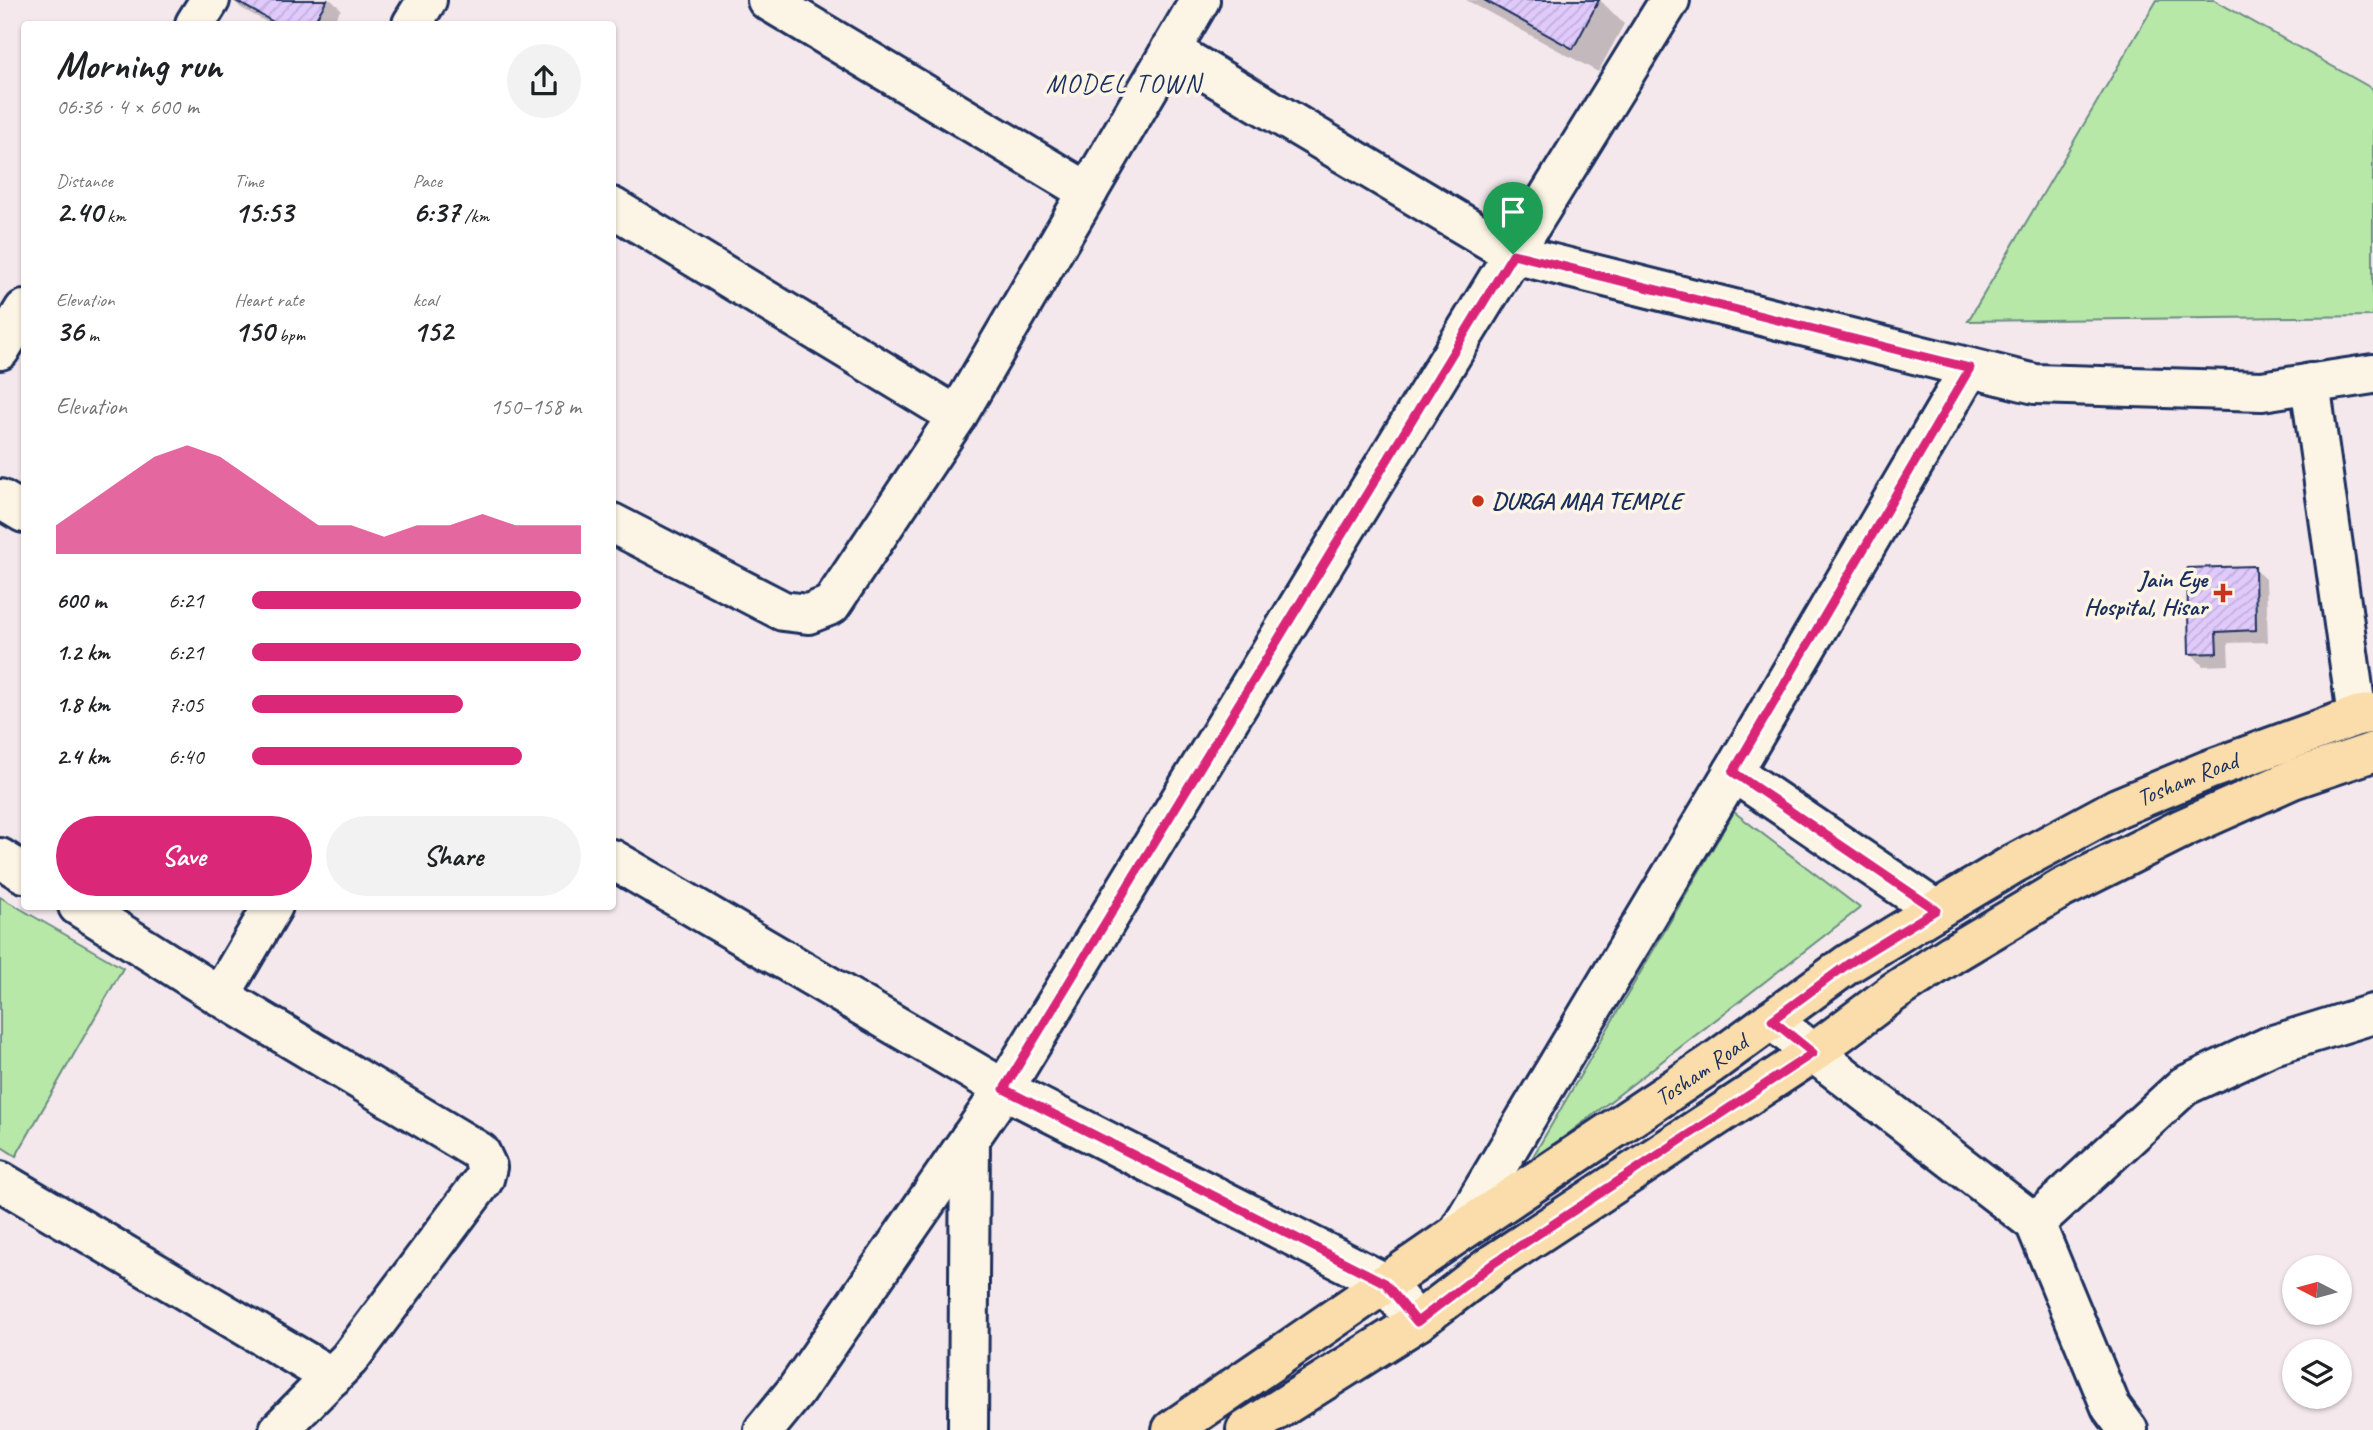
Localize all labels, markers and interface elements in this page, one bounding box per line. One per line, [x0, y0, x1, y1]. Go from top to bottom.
text: Morning run [56, 42, 222, 89]
button: share [507, 44, 581, 118]
district label: MODEL TOWN [1046, 67, 1205, 100]
text: 06:36 · 4 × 600 m [56, 92, 199, 121]
text: Distance [56, 169, 113, 193]
text: Time [234, 169, 263, 193]
text: Pace [413, 169, 442, 193]
pin [1483, 182, 1543, 254]
text: 2.40 [56, 193, 102, 231]
text: 15:53 [234, 193, 293, 231]
text: 6:37 [413, 193, 460, 231]
icon: arrive [1494, 193, 1532, 231]
text: km [102, 204, 126, 228]
text: /km [460, 204, 489, 228]
text: Elevation [56, 288, 114, 312]
text: Heart rate [234, 288, 304, 312]
text: kcal [413, 288, 438, 312]
text: 36 [56, 312, 84, 350]
text: 150 [234, 312, 274, 350]
text: 152 [413, 312, 453, 350]
text: m [84, 323, 99, 347]
text: bpm [274, 323, 305, 347]
text: Elevation [56, 392, 127, 421]
text: 150–158 m [490, 392, 581, 421]
place label: DURGA MAA TEMPLE [1492, 486, 1686, 516]
marker: DURGA MAA TEMPLE [1470, 493, 1486, 509]
place label: Jain Eye Hospital, Hisar [2084, 564, 2209, 622]
marker: Jain Eye Hospital, Hisar [2213, 583, 2233, 603]
text: 600 m [56, 586, 106, 615]
text: 6:21 [168, 586, 204, 615]
text: 1.2 km [56, 638, 110, 667]
text: 6:21 [168, 638, 204, 667]
text: 1.8 km [56, 690, 110, 719]
text: 7:05 [168, 690, 204, 719]
text: 2.4 km [56, 742, 110, 771]
text: 6:40 [168, 742, 204, 771]
street label: Tosham Road [2132, 744, 2245, 813]
button: Save [56, 816, 312, 896]
button: Share [326, 816, 581, 896]
street label: Tosham Road [1649, 1025, 1756, 1112]
north arrow [2282, 1255, 2352, 1325]
map controls [2282, 1255, 2352, 1409]
button: layers [2282, 1339, 2352, 1409]

